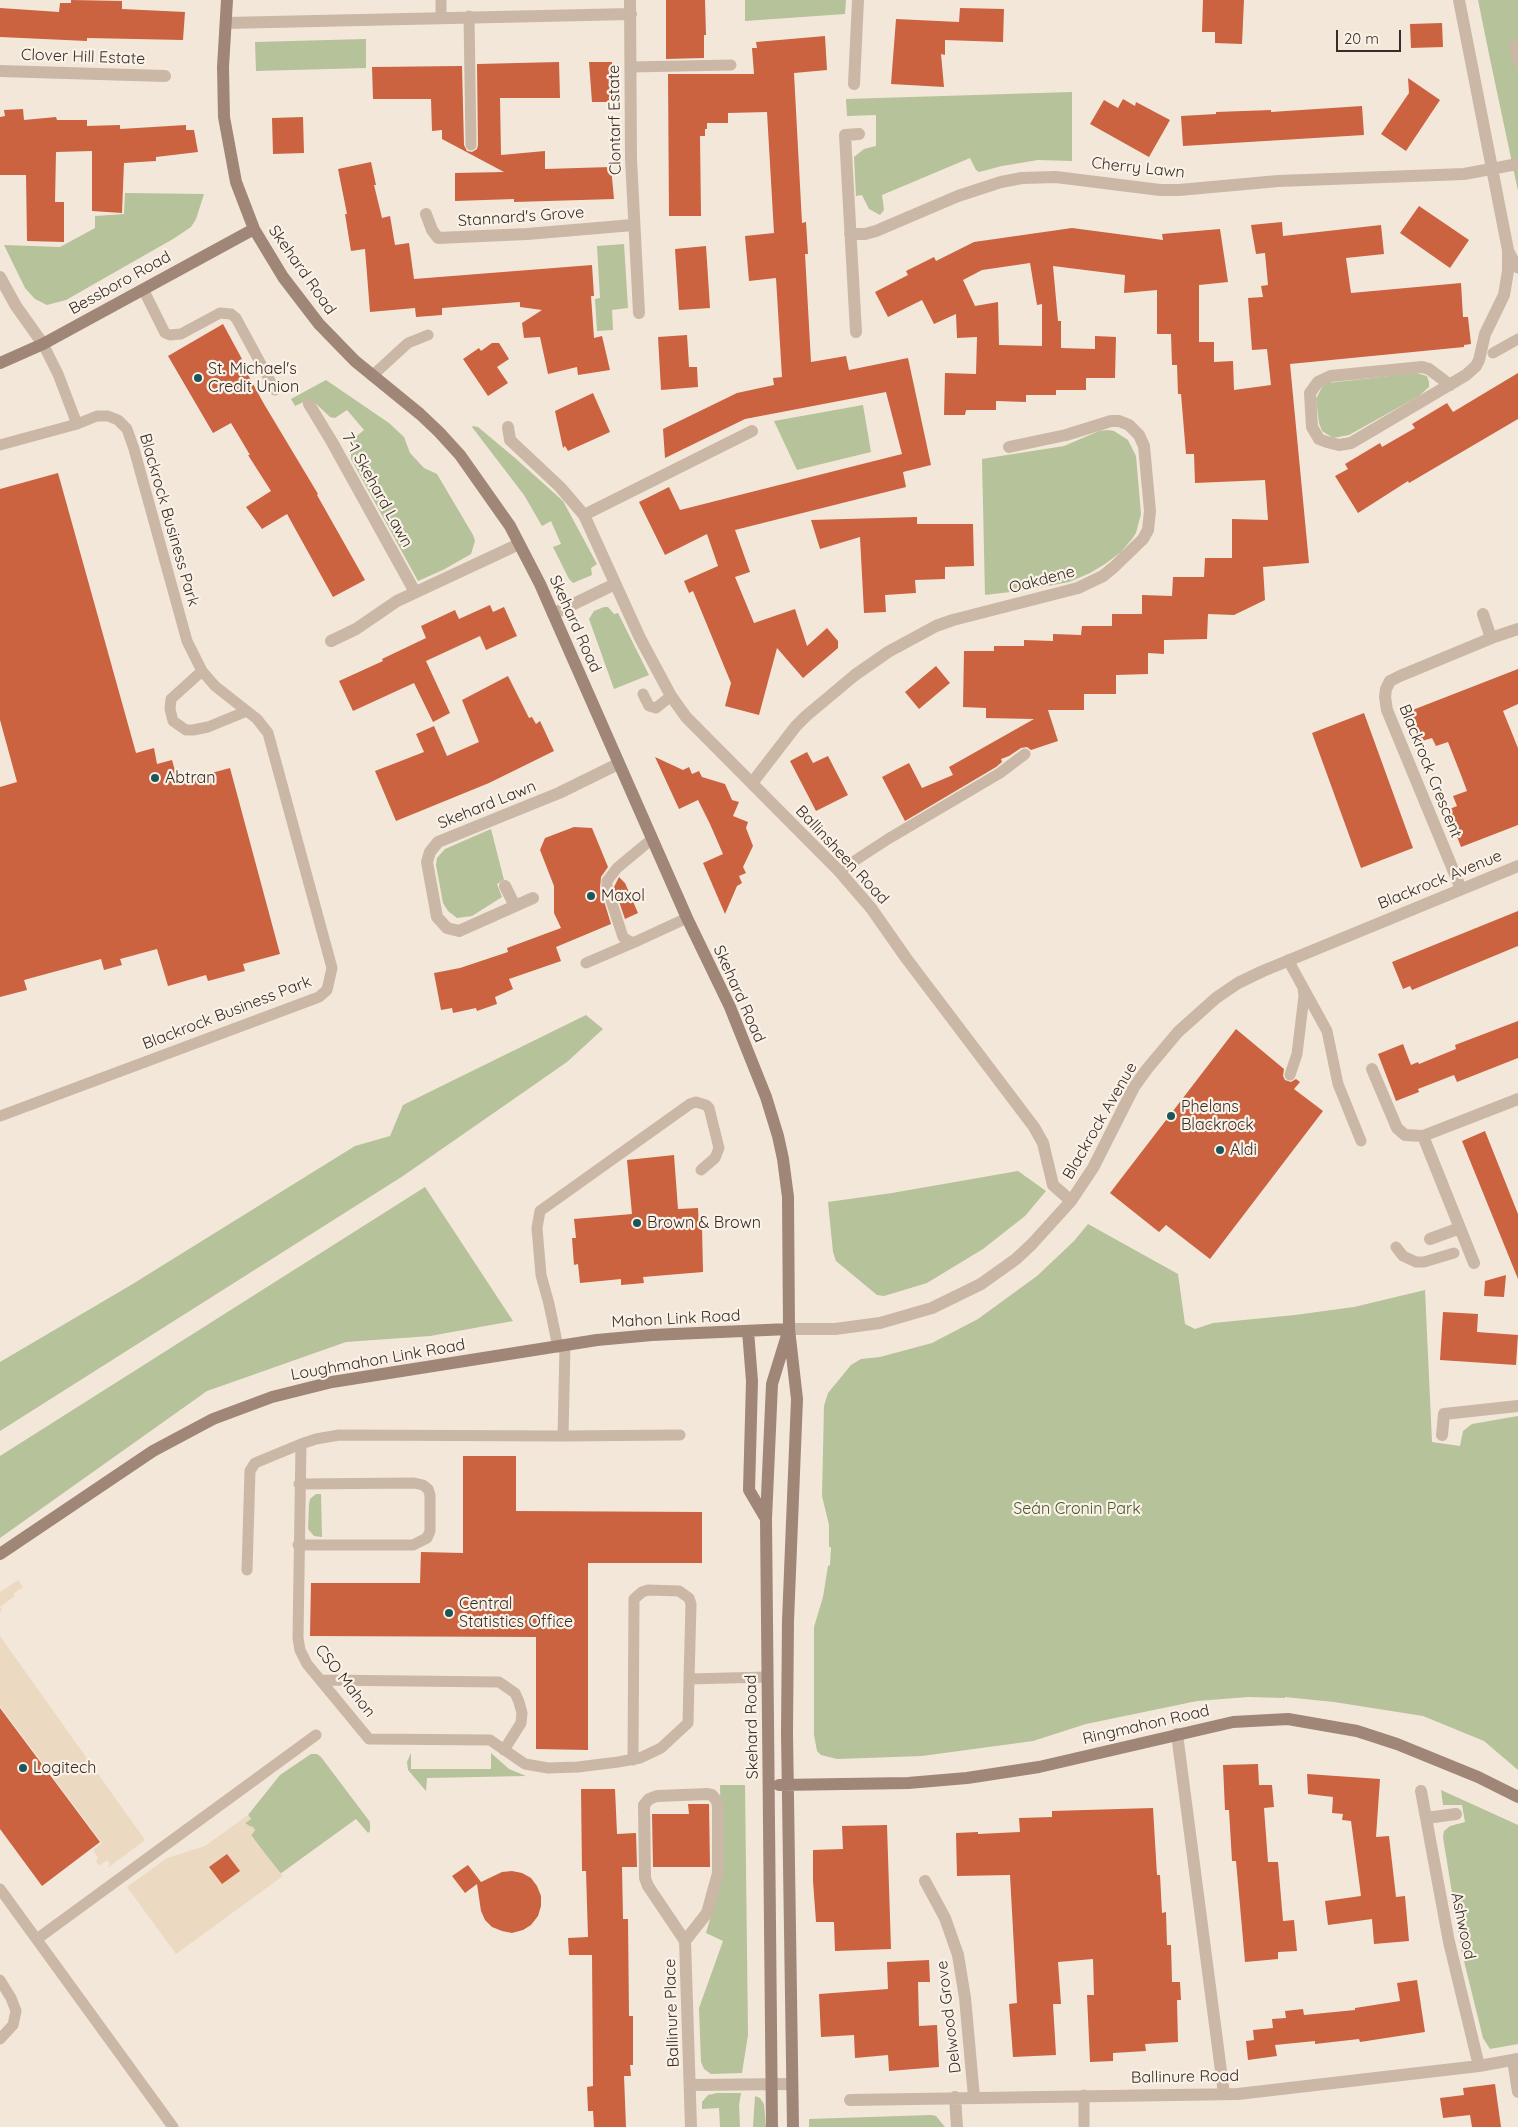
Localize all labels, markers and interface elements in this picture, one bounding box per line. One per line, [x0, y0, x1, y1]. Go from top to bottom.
scale bar [1338, 20, 1403, 52]
text: 20 m [1344, 29, 1379, 48]
street label: Clover Hill Estate [21, 45, 145, 69]
street label: Clontarf Estate [604, 65, 626, 175]
street label: Cherry Lawn [1090, 154, 1186, 182]
street label: Stannard's Grove [457, 203, 585, 231]
street label: Skehard Road [264, 222, 340, 318]
street label: Bessboro Road [66, 247, 174, 319]
place label: St. Michael's Credit Union [208, 359, 299, 397]
marker: St. Michael's Credit Union [192, 372, 204, 384]
street label: 7-1 Skehard Lawn [338, 429, 416, 551]
street label: Blackrock Business Park [135, 431, 203, 609]
street label: Oakdene [1007, 562, 1077, 598]
street label: Skehard Road [545, 572, 605, 676]
street label: Blackrock Crescent [1394, 702, 1466, 840]
place label: Abtran [165, 768, 215, 788]
marker: Abtran [149, 772, 161, 784]
street label: Skehard Lawn [435, 777, 539, 833]
street label: Ballinsheen Road [791, 802, 893, 908]
street label: Blackrock Avenue [1375, 846, 1505, 914]
place label: Maxol [601, 886, 645, 906]
marker: Maxol [585, 890, 597, 902]
street label: Skehard Road [709, 942, 769, 1046]
street label: Blackrock Business Park [140, 972, 314, 1054]
street label: Blackrock Avenue [1059, 1059, 1141, 1183]
place label: Phelans Blackrock [1181, 1097, 1254, 1135]
marker: Phelans Blackrock [1165, 1110, 1177, 1122]
place label: Aldi [1230, 1140, 1257, 1160]
marker: Aldi [1214, 1144, 1226, 1156]
place label: Brown & Brown [647, 1213, 761, 1233]
marker: Brown & Brown [631, 1217, 643, 1229]
street label: Mahon Link Road [611, 1306, 741, 1332]
street label: Loughmahon Link Road [289, 1335, 467, 1385]
park label: Seán Cronin Park [1013, 1499, 1141, 1519]
place label: Central Statistics Office [459, 1594, 573, 1632]
marker: Central Statistics Office [443, 1607, 455, 1619]
street label: CSO Mahon [311, 1641, 379, 1721]
street label: Skehard Road [741, 1675, 763, 1779]
street label: Ringmahon Road [1081, 1701, 1211, 1749]
place label: Logitech [33, 1758, 96, 1778]
marker: Logitech [17, 1762, 29, 1774]
street label: Ashwood [1447, 1891, 1479, 1961]
street label: Ballinure Place [661, 1958, 683, 2068]
street label: Delwood Grove [933, 1960, 965, 2074]
street label: Ballinure Road [1131, 2066, 1239, 2088]

